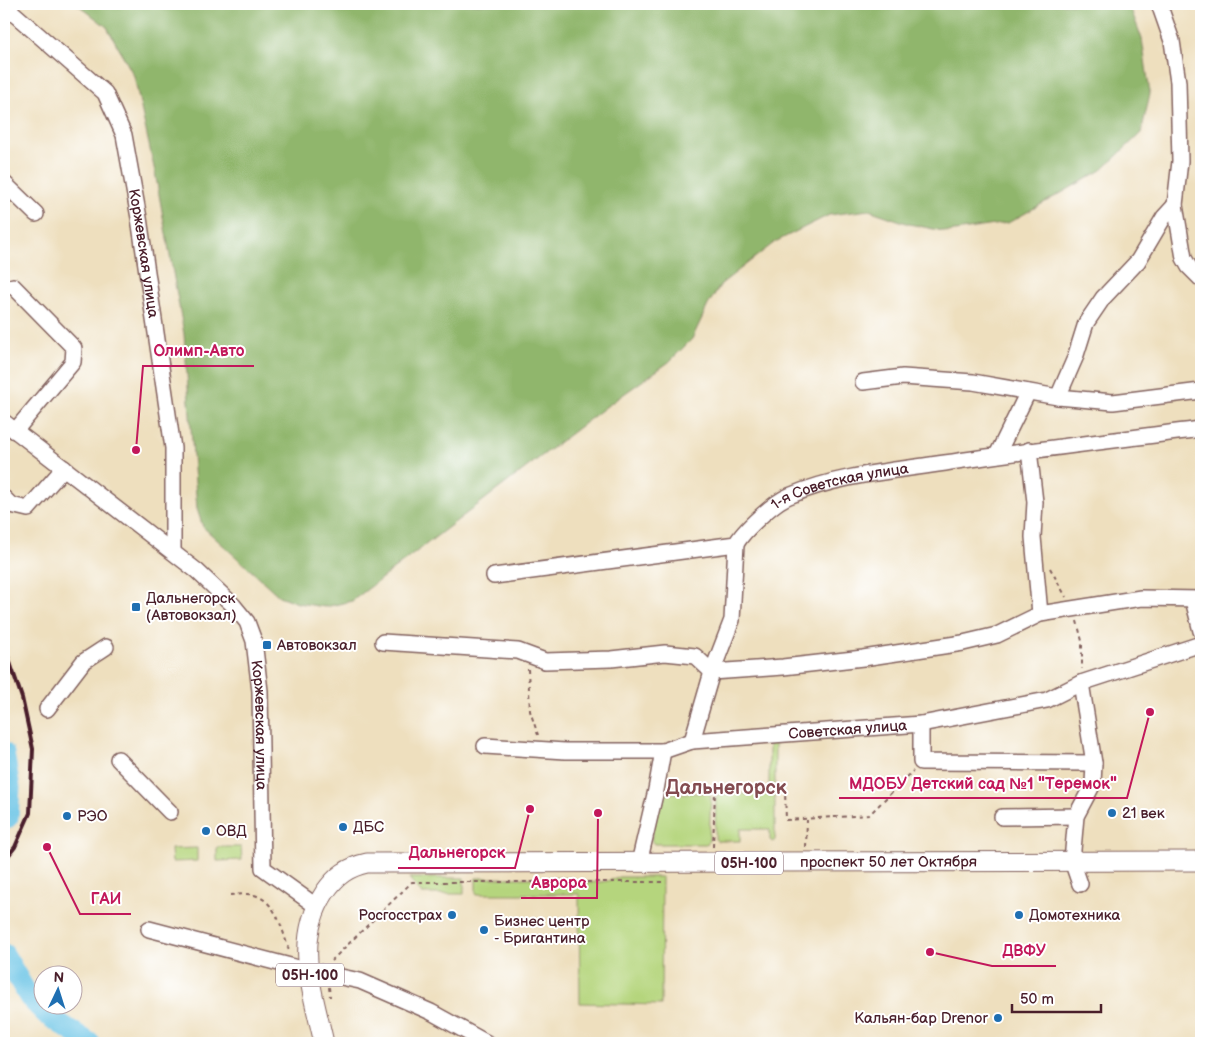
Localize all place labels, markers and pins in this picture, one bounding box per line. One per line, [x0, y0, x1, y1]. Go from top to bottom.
callout: Олимп-Авто [143, 335, 254, 366]
place label: Дальнегорск (Автовокзал) [146, 589, 237, 625]
marker: Дальнегорск (Автовокзал) [130, 601, 142, 613]
place label: Автовокзал [276, 636, 357, 655]
marker: Автовокзал [261, 639, 273, 651]
callout: МДОБУ Детский сад №1 "Теремок" [839, 767, 1127, 798]
place label: 21 век [1122, 804, 1165, 823]
place label: РЭО [77, 807, 108, 826]
marker: 21 век [1106, 807, 1118, 819]
marker: РЭО [61, 810, 73, 822]
place label: ДБС [353, 818, 384, 837]
marker: ДБС [337, 821, 349, 833]
place label: ОВД [216, 822, 247, 841]
marker: ОВД [200, 825, 212, 837]
callout: Дальнегорск [398, 837, 515, 868]
callout: Аврора [521, 867, 597, 898]
callout: ГАИ [80, 883, 131, 914]
place label: Росгосстрах [358, 906, 442, 925]
place label: Домотехника [1029, 906, 1121, 925]
marker: Росгосстрах [446, 909, 458, 921]
marker: Домотехника [1013, 909, 1025, 921]
place label: Бизнес центр - Бригантина [494, 912, 590, 948]
marker: Бизнес центр - Бригантина [478, 924, 490, 936]
callout: ДВФУ [992, 935, 1056, 966]
place label: Кальян-бар Drenor [854, 1009, 989, 1028]
marker: Кальян-бар Drenor [992, 1012, 1004, 1024]

